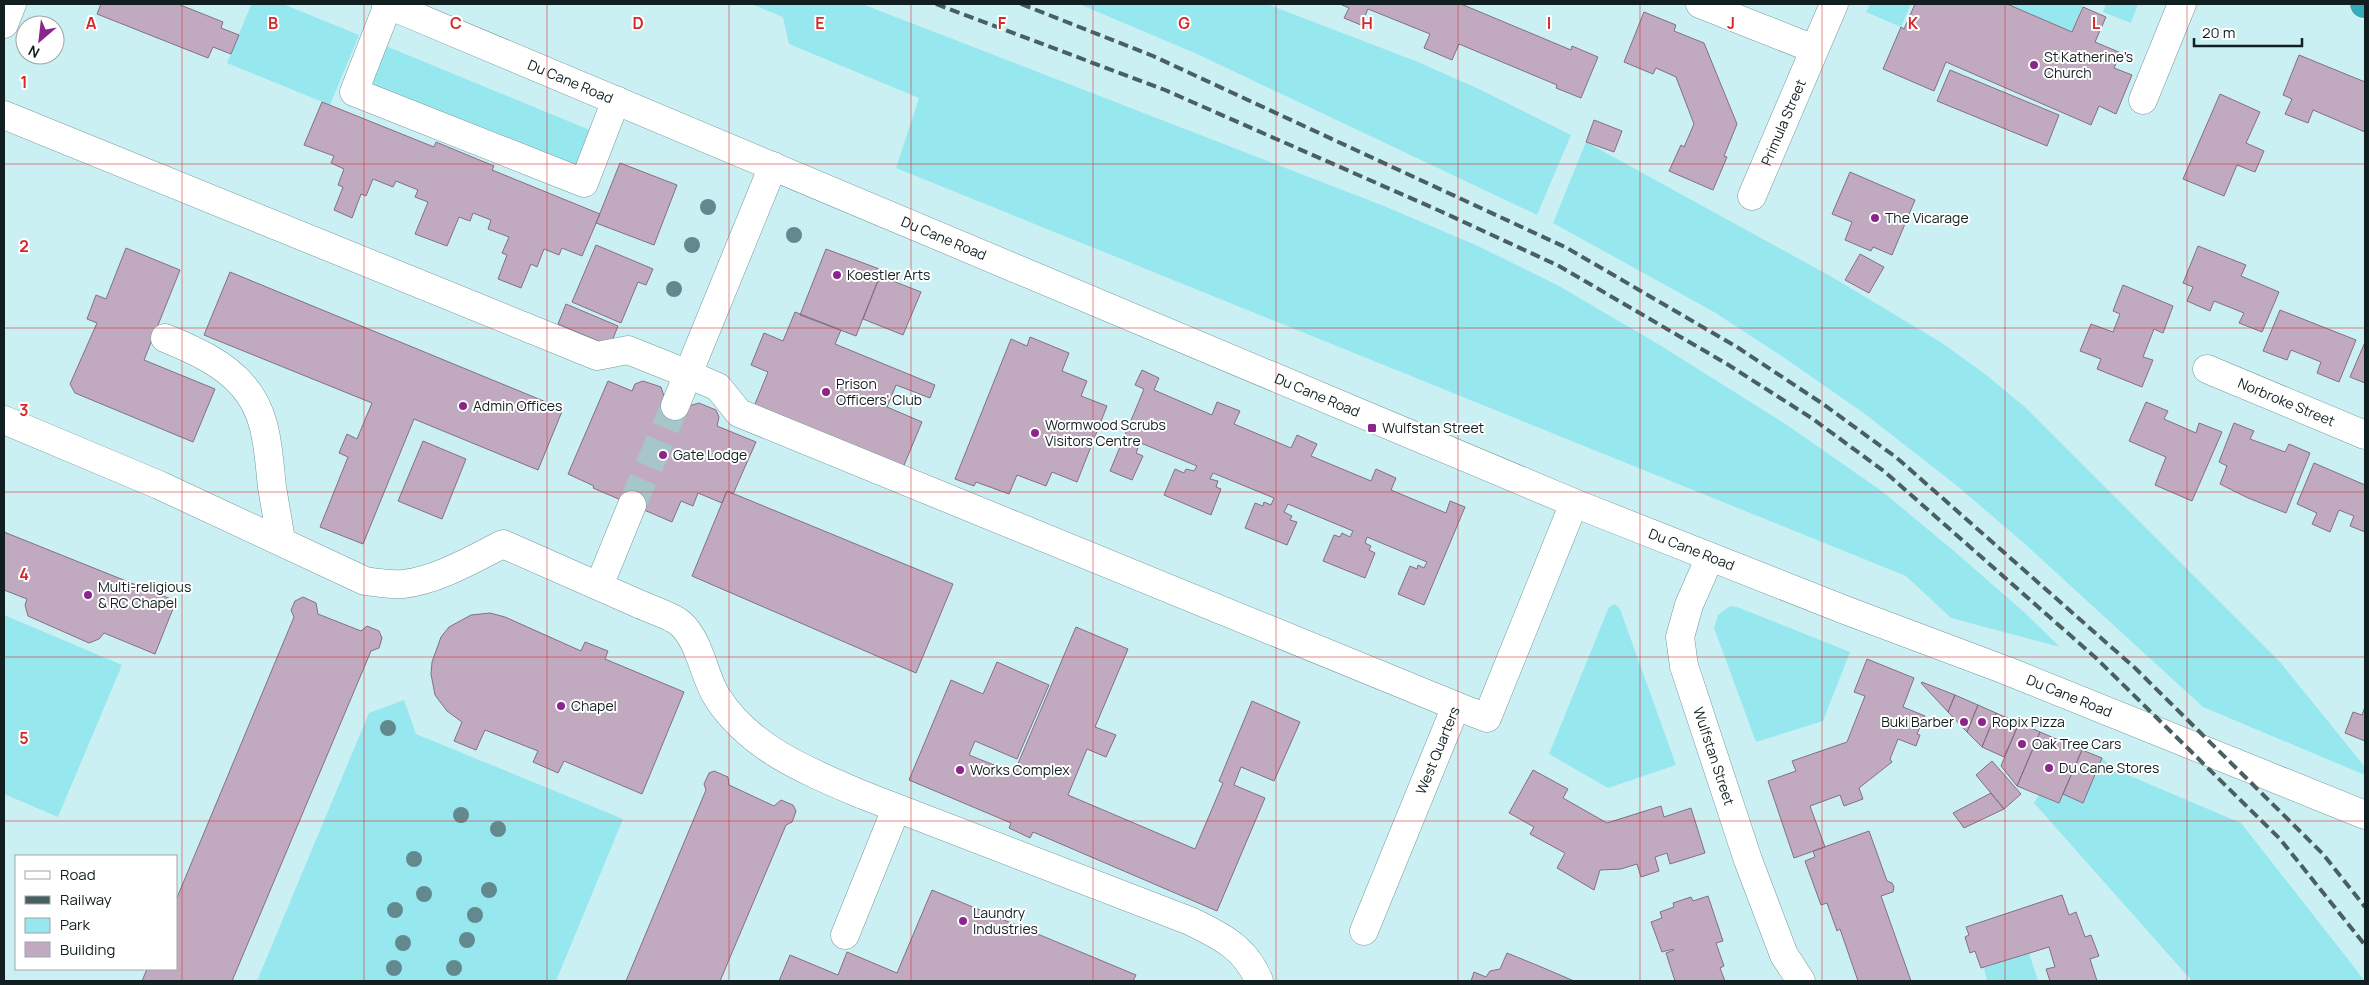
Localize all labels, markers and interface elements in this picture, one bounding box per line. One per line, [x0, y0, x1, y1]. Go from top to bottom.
text: A [86, 12, 97, 34]
text: B [268, 12, 278, 34]
text: C [450, 12, 462, 34]
text: D [632, 12, 644, 34]
text: E [815, 12, 825, 34]
text: F [998, 12, 1007, 34]
text: G [1178, 12, 1190, 34]
text: H [1361, 12, 1373, 34]
text: I [1547, 12, 1551, 34]
text: J [1727, 12, 1735, 34]
text: K [1908, 12, 1919, 34]
text: L [2092, 12, 2101, 34]
north arrow [15, 15, 65, 65]
scale bar [2194, 15, 2302, 47]
text: 20 m [2202, 22, 2235, 43]
text: N [25, 41, 43, 63]
place label: St Katherine's Church [2044, 47, 2133, 82]
street label: Du Cane Road [525, 55, 616, 107]
marker: St Katherine's Church [2028, 59, 2040, 71]
text: 1 [20, 71, 28, 93]
street label: Primula Street [1756, 76, 1810, 168]
place label: The Vicarage [1885, 208, 1969, 227]
street label: Du Cane Road [898, 211, 990, 264]
marker: The Vicarage [1869, 212, 1881, 224]
text: 2 [19, 235, 29, 257]
place label: Koestler Arts [847, 265, 930, 284]
marker: Koestler Arts [831, 269, 843, 281]
street label: Du Cane Road [1272, 368, 1363, 421]
street label: Norbroke Street [2235, 373, 2338, 431]
place label: Prison Officers' Club [836, 374, 922, 409]
marker: Prison Officers' Club [820, 386, 832, 398]
place label: Admin Offices [473, 396, 562, 415]
text: 3 [19, 399, 29, 421]
marker: Admin Offices [457, 400, 469, 412]
place label: Wormwood Scrubs Visitors Centre [1045, 415, 1166, 450]
place label: Wulfstan Street [1382, 418, 1485, 437]
marker: Wulfstan Street [1366, 422, 1378, 434]
marker: Wormwood Scrubs Visitors Centre [1029, 427, 1041, 439]
place label: Gate Lodge [673, 445, 747, 464]
marker: Gate Lodge [657, 449, 669, 461]
street label: Du Cane Road [1646, 523, 1738, 574]
text: 4 [19, 563, 29, 585]
place label: Multi-religious & RC Chapel [98, 577, 191, 612]
marker: Multi-religious & RC Chapel [82, 589, 94, 601]
street label: Du Cane Road [2024, 670, 2115, 721]
place label: Chapel [571, 696, 617, 715]
marker: Chapel [555, 700, 567, 712]
street label: West Quarters [1411, 704, 1464, 797]
street label: Wulfstan Street [1689, 705, 1739, 808]
place label: Buki Barber [1881, 712, 1954, 731]
place label: Ropix Pizza [1992, 712, 2065, 731]
marker: Buki Barber [1958, 716, 1970, 728]
marker: Ropix Pizza [1976, 716, 1988, 728]
text: 5 [19, 727, 29, 749]
place label: Oak Tree Cars [2032, 734, 2121, 753]
marker: Oak Tree Cars [2016, 738, 2028, 750]
place label: Du Cane Stores [2059, 758, 2159, 777]
place label: Works Complex [970, 760, 1070, 779]
marker: Du Cane Stores [2043, 762, 2055, 774]
marker: Works Complex [954, 764, 966, 776]
legend [15, 855, 178, 970]
text: Road [60, 864, 96, 885]
text: Railway [60, 889, 112, 910]
place label: Laundry Industries [973, 903, 1038, 938]
text: Park [60, 914, 90, 935]
marker: Laundry Industries [957, 915, 969, 927]
text: Building [60, 939, 115, 960]

